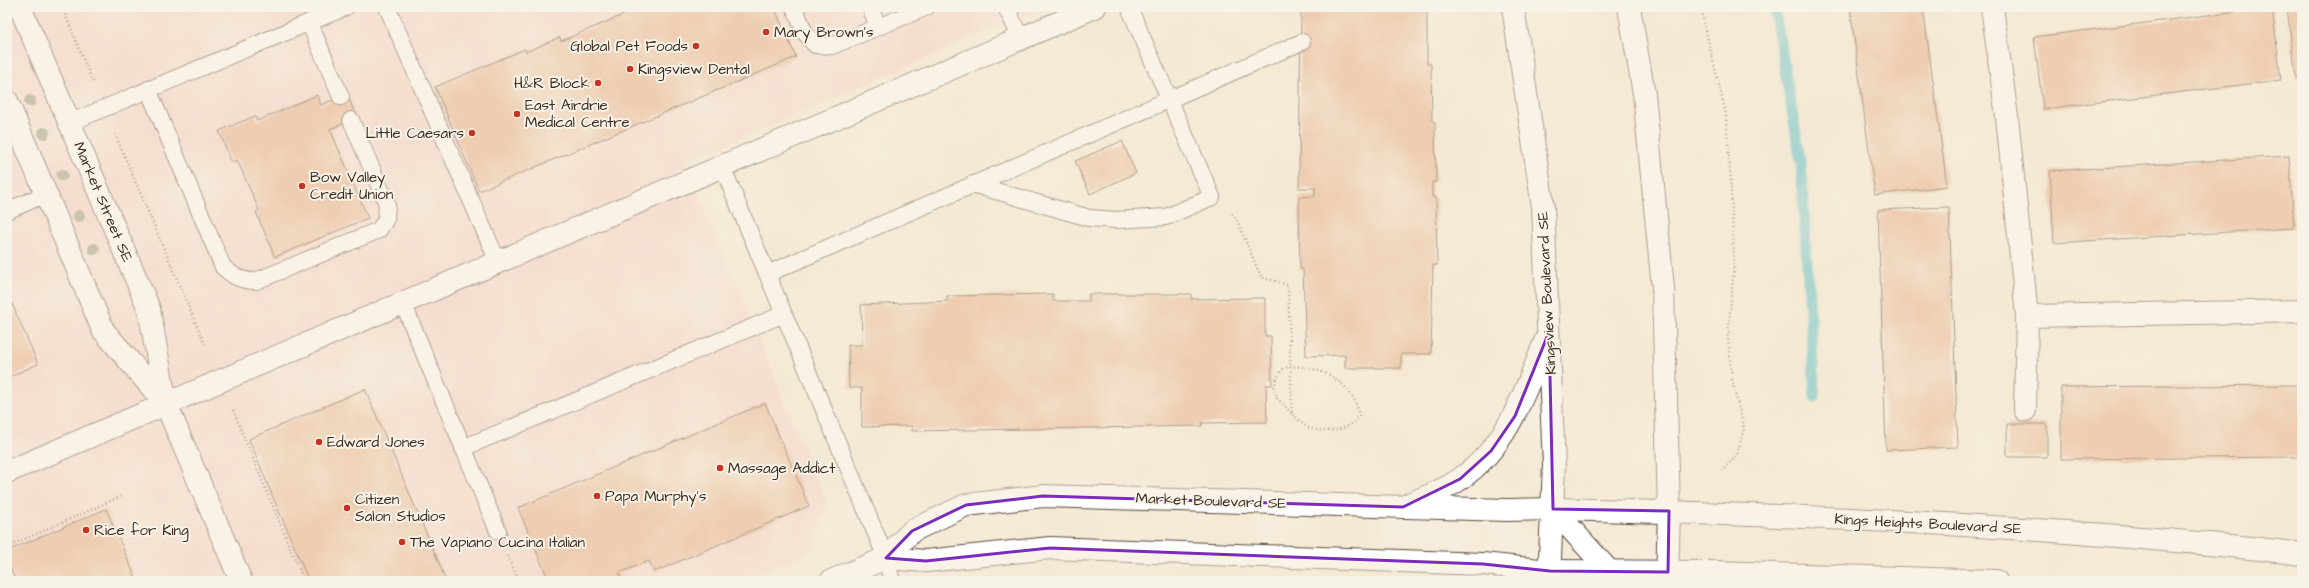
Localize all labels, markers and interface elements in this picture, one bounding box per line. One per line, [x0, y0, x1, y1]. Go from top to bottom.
place label: Mary Brown's [774, 22, 874, 44]
marker: Mary Brown's [761, 27, 771, 37]
place label: Global Pet Foods [570, 36, 688, 57]
marker: Global Pet Foods [691, 41, 701, 51]
place label: Kingsview Dental [638, 59, 750, 81]
marker: Kingsview Dental [625, 64, 635, 74]
place label: H&R Block [514, 73, 590, 94]
marker: H&R Block [593, 78, 603, 88]
place label: East Airdrie Medical Centre [525, 95, 630, 133]
marker: East Airdrie Medical Centre [512, 109, 522, 119]
place label: Little Caesars [365, 123, 464, 144]
marker: Little Caesars [467, 128, 477, 138]
street label: Market Street SE [68, 139, 138, 265]
place label: Bow Valley Credit Union [310, 167, 394, 205]
marker: Bow Valley Credit Union [297, 181, 307, 191]
street label: Kingsview Boulevard SE [1532, 211, 1563, 375]
place label: Edward Jones [327, 432, 425, 453]
marker: Edward Jones [314, 437, 324, 447]
place label: Massage Addict [728, 458, 835, 480]
marker: Massage Addict [715, 463, 725, 473]
place label: Papa Murphy's [605, 486, 707, 508]
street label: Market Boulevard SE [1135, 488, 1287, 514]
place label: Citizen Salon Studios [355, 489, 446, 527]
marker: Papa Murphy's [592, 491, 602, 501]
marker: Citizen Salon Studios [342, 503, 352, 513]
street label: Kings Heights Boulevard SE [1834, 509, 2022, 540]
place label: Rice for King [94, 520, 189, 542]
marker: Rice for King [81, 525, 91, 535]
place label: The Vapiano Cucina Italian [410, 532, 585, 553]
marker: The Vapiano Cucina Italian [397, 537, 407, 547]

